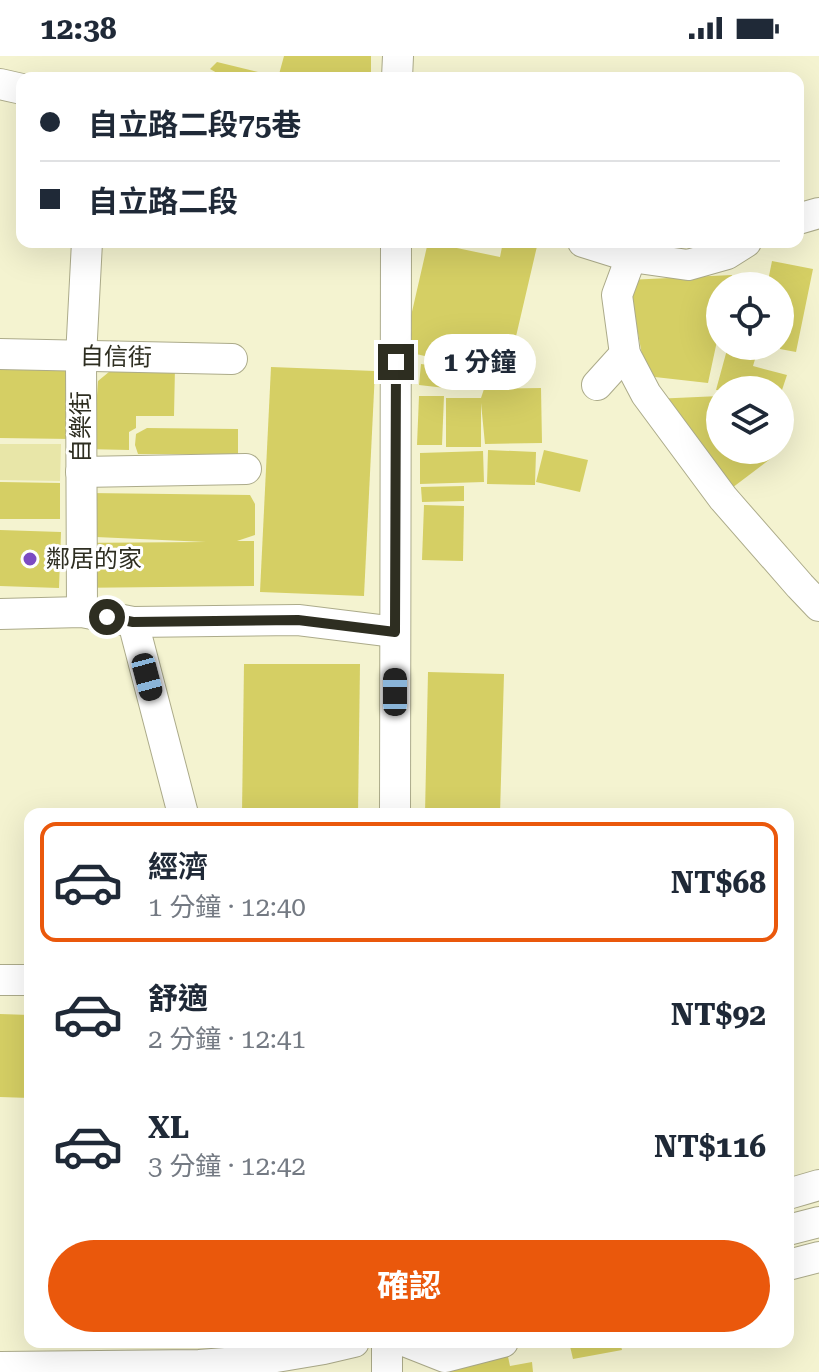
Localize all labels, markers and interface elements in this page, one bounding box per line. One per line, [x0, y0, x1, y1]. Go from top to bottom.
text: 12:38 [40, 11, 117, 46]
text: 自立路二段75巷 [88, 107, 302, 142]
text: 自立路二段 [88, 184, 238, 219]
map controls [706, 272, 794, 464]
button: locate [706, 272, 794, 360]
callout: 1 分鐘 [424, 334, 536, 390]
street label: 自信街 [80, 342, 152, 372]
route end [378, 344, 414, 380]
text: 1 分鐘 [443, 347, 517, 377]
button: layers [706, 376, 794, 464]
street label: 自樂街 [67, 391, 95, 463]
place label: 鄰居的家 [46, 545, 142, 573]
marker: 鄰居的家 [21, 550, 39, 568]
route start [89, 599, 125, 635]
car [129, 651, 165, 703]
car [383, 668, 407, 716]
icon: car [52, 846, 124, 918]
text: 經濟 [148, 849, 208, 884]
text: NT$68 [671, 865, 766, 900]
text: 1 分鐘 · 12:40 [148, 892, 306, 922]
icon: car [52, 978, 124, 1050]
text: 舒適 [148, 981, 208, 1016]
text: NT$92 [671, 997, 766, 1032]
text: 2 分鐘 · 12:41 [148, 1024, 306, 1054]
icon: car [52, 1110, 124, 1182]
text: XL [148, 1110, 189, 1145]
text: NT$116 [654, 1129, 766, 1164]
text: 3 分鐘 · 12:42 [148, 1151, 306, 1181]
button: 確認 [48, 1240, 770, 1332]

